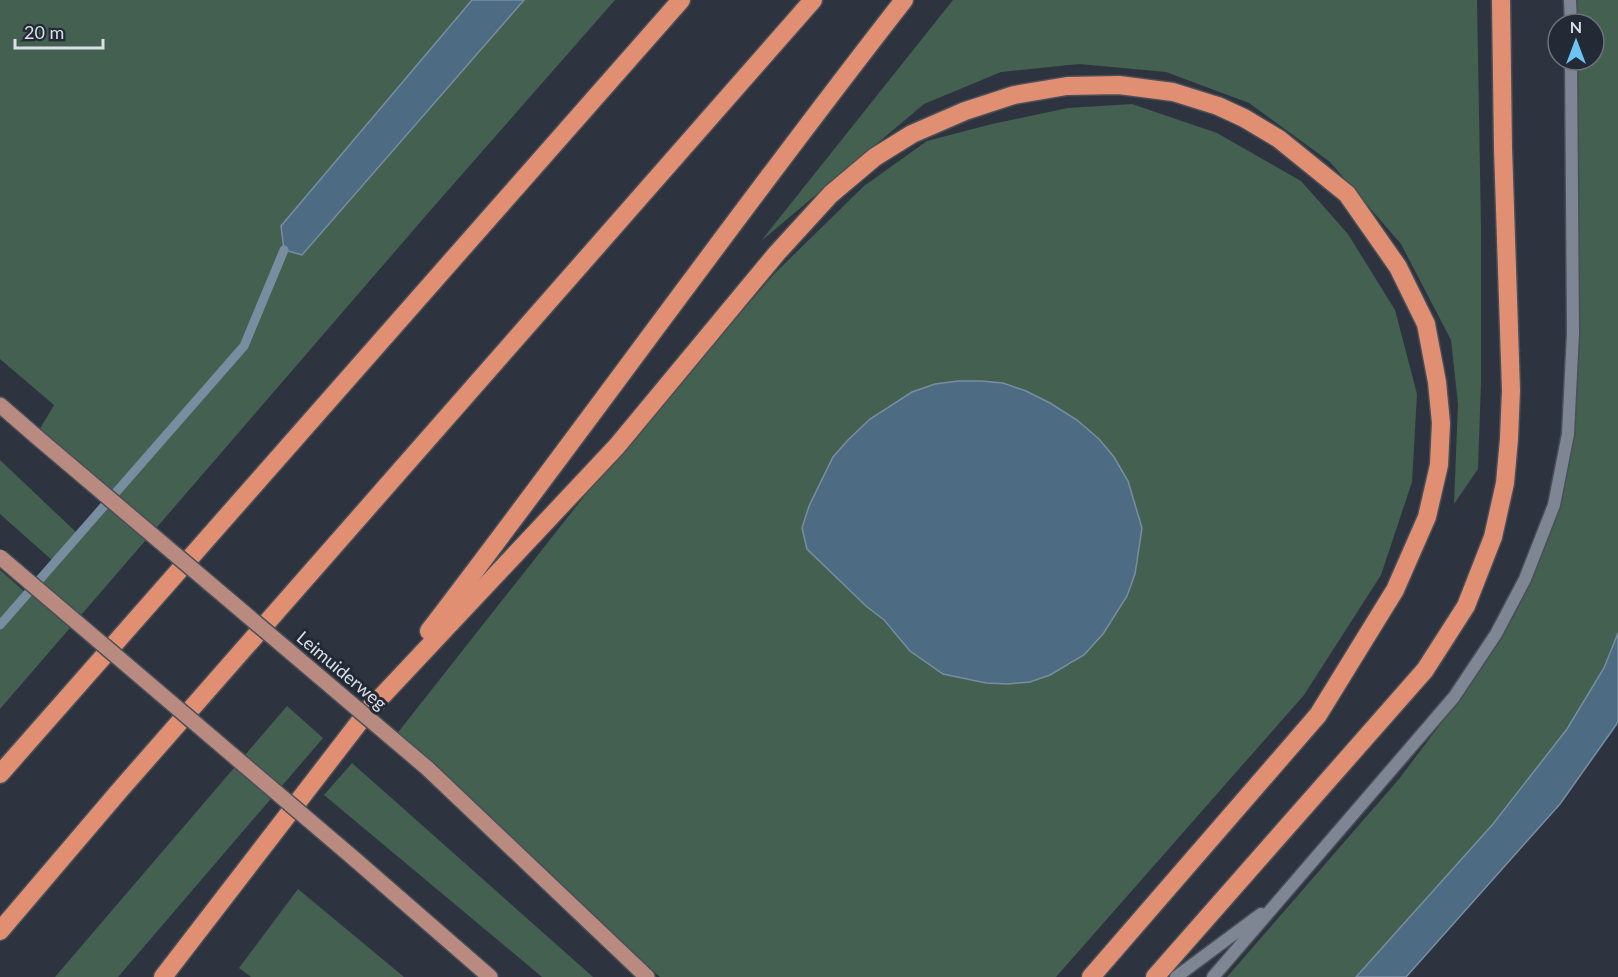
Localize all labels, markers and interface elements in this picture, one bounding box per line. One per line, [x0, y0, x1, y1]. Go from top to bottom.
scale bar [15, 12, 104, 50]
north arrow [1546, 12, 1606, 72]
text: N [1570, 17, 1582, 36]
text: 20 m [24, 21, 64, 43]
street label: Leimuiderweg [293, 626, 391, 714]

